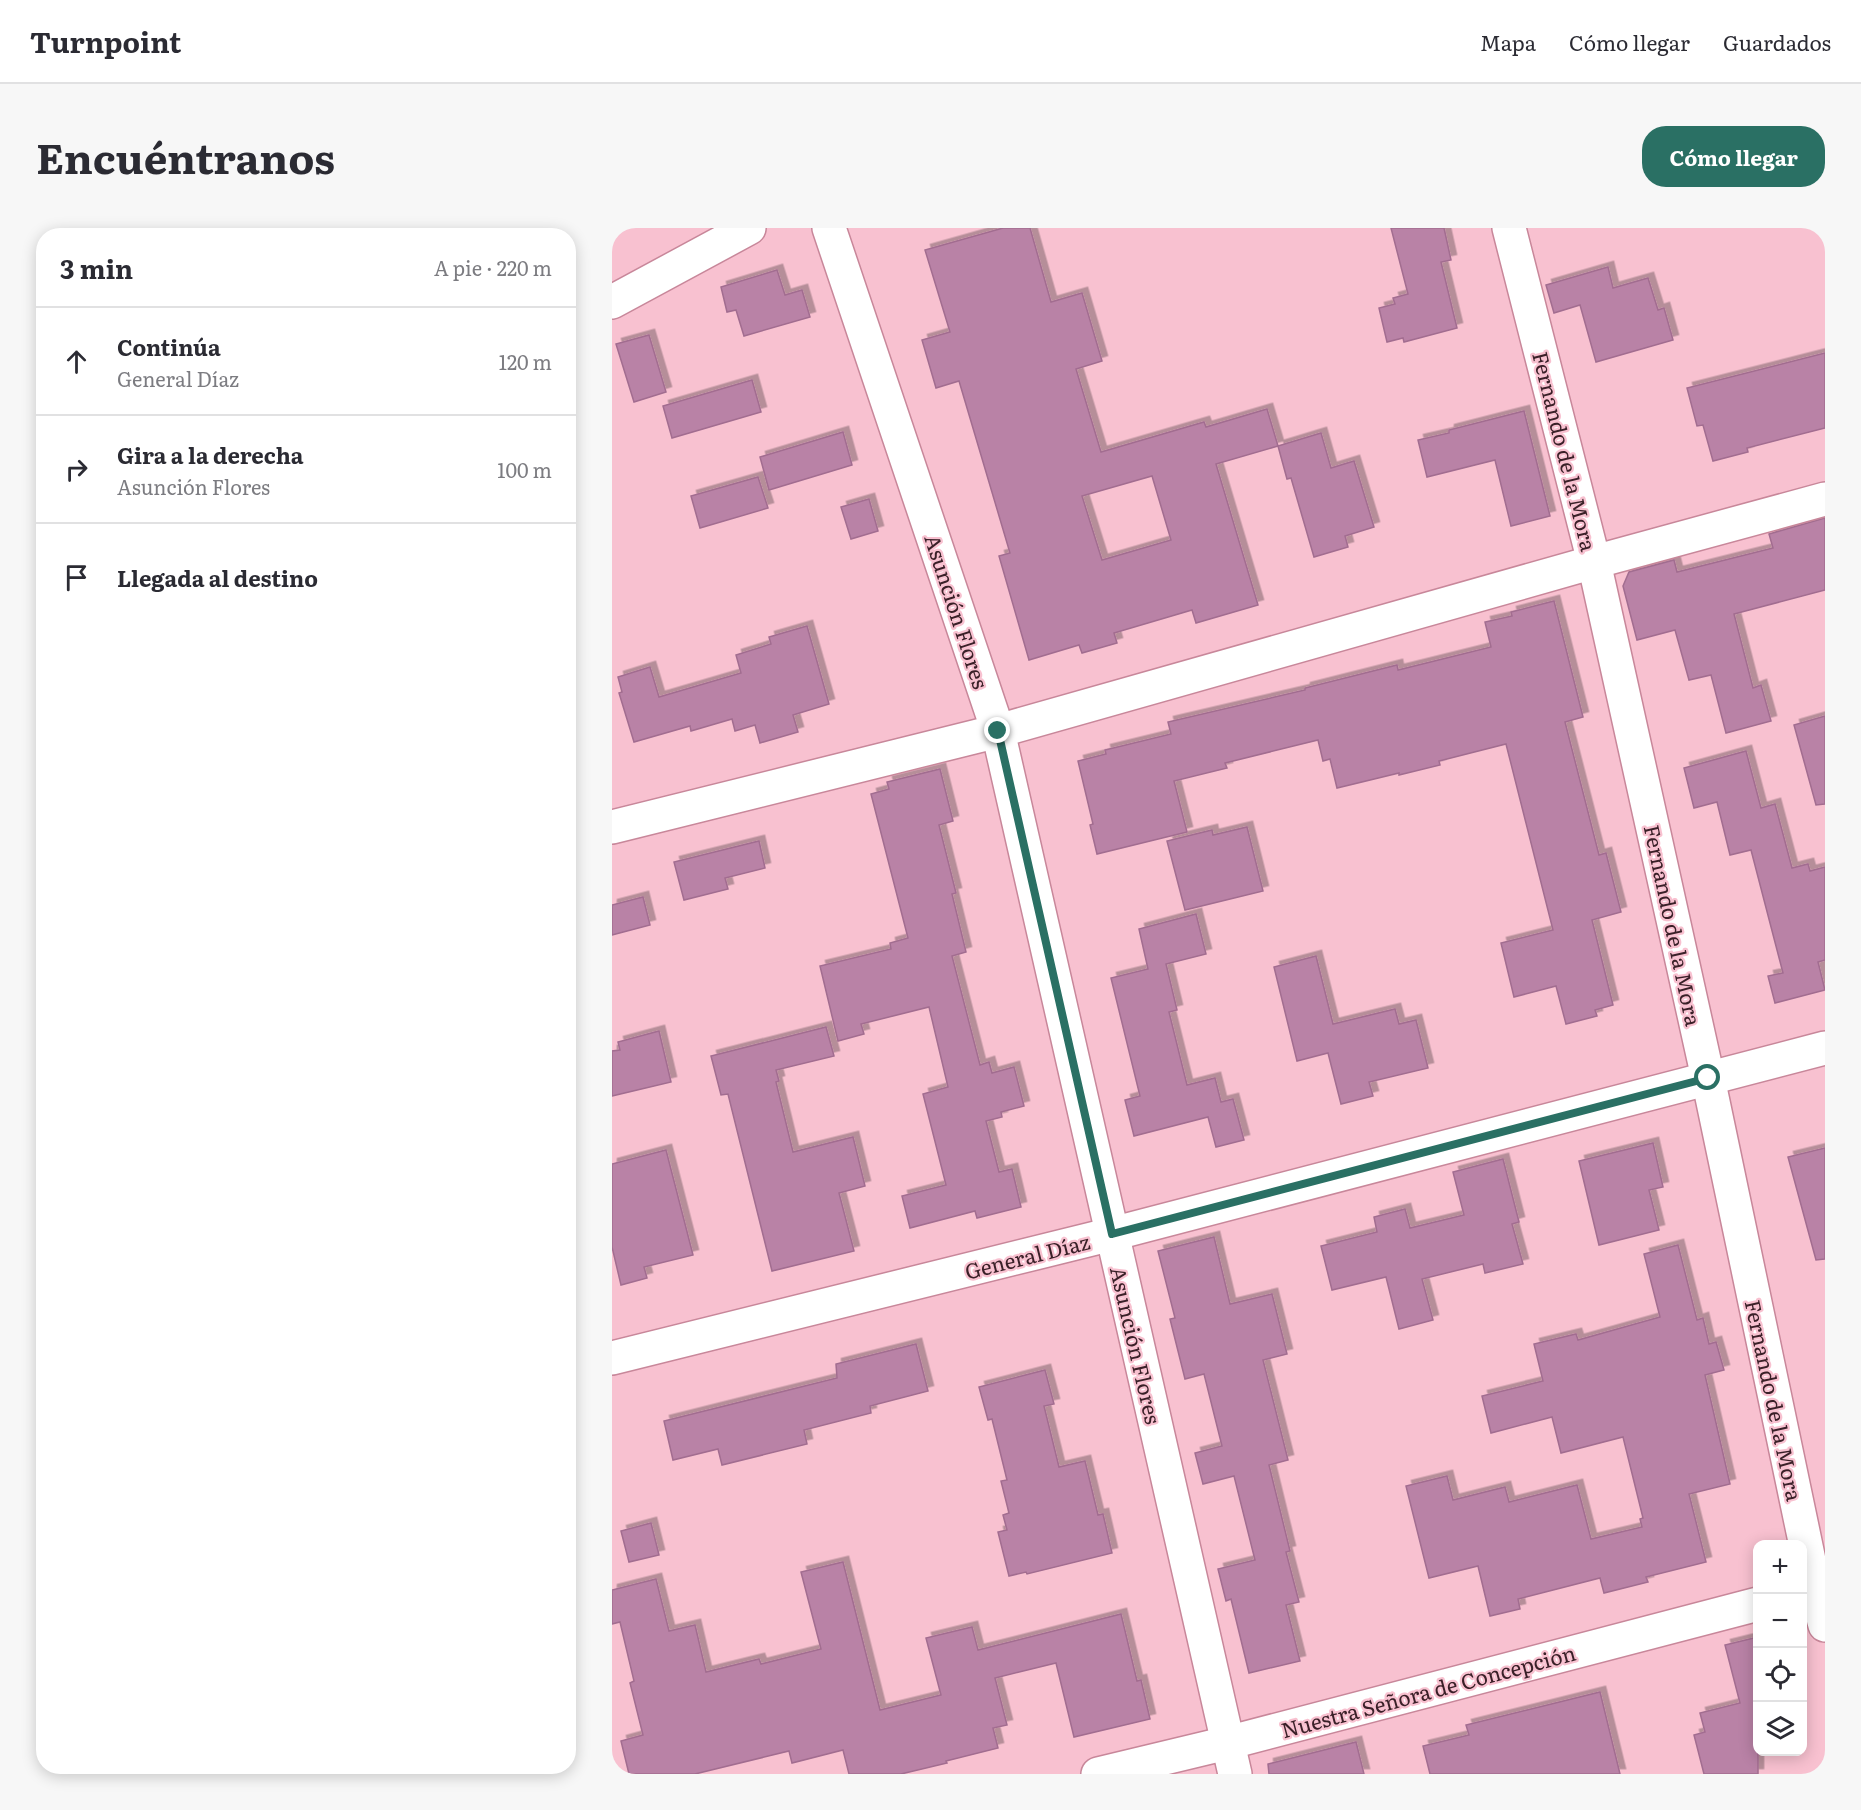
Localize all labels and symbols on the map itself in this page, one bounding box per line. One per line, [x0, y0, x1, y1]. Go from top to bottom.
street label: Fernando de la Mora [1526, 348, 1606, 555]
street label: Asunción Flores [918, 530, 998, 692]
route end [984, 717, 1010, 743]
street label: Fernando de la Mora [1638, 822, 1711, 1029]
route start [1694, 1064, 1720, 1090]
street label: General Díaz [961, 1224, 1093, 1286]
street label: Asunción Flores [1104, 1263, 1170, 1427]
street label: Fernando de la Mora [1739, 1297, 1812, 1504]
street label: Nuestra Señora de Concepción [1277, 1636, 1579, 1744]

